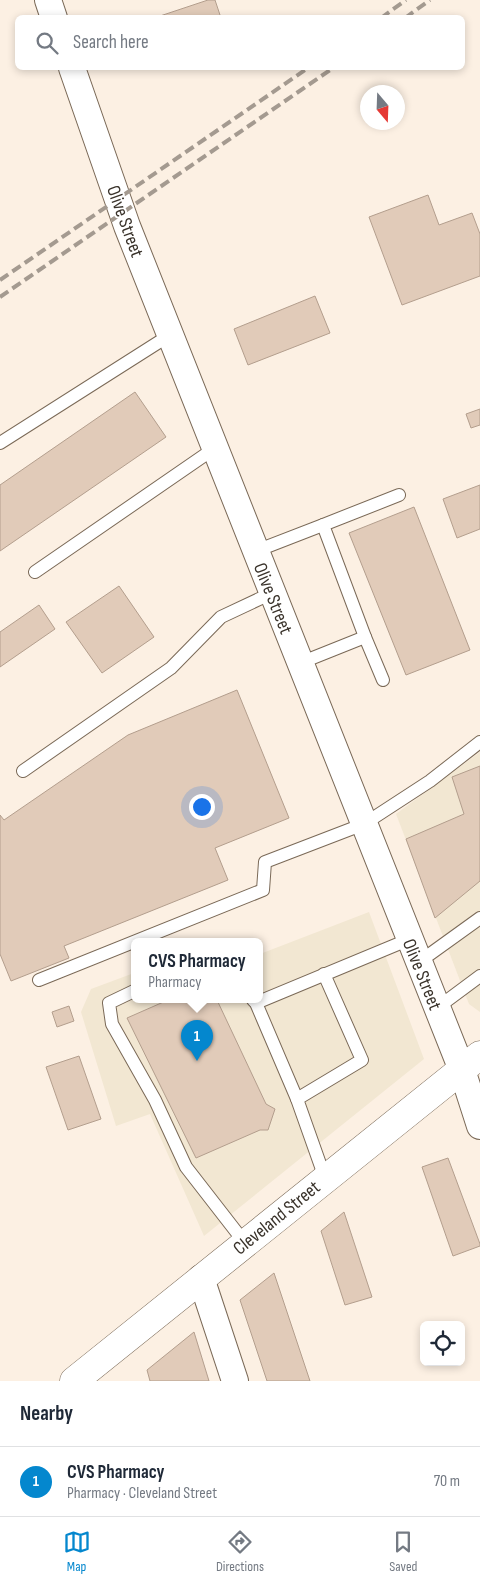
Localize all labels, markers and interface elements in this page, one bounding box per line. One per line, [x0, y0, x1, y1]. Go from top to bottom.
search box [15, 15, 465, 70]
icon: search [33, 29, 61, 57]
text: Search here [73, 31, 149, 54]
north arrow [360, 85, 405, 130]
street label: Olive Street [101, 182, 148, 261]
street label: Olive Street [248, 560, 297, 638]
your location [189, 794, 215, 820]
street label: Olive Street [397, 936, 446, 1014]
popup [131, 938, 263, 1003]
text: CVS Pharmacy [148, 950, 246, 973]
text: Pharmacy [148, 973, 202, 992]
pin: 1 [181, 1020, 213, 1061]
street label: Cleveland Street [229, 1176, 325, 1260]
map controls [420, 1321, 465, 1366]
button: locate [420, 1321, 465, 1366]
text: Nearby [20, 1401, 73, 1426]
text: CVS Pharmacy [67, 1461, 165, 1484]
text: 1 [33, 1472, 39, 1491]
text: 70 m [434, 1472, 460, 1491]
text: Pharmacy · Cleveland Street [67, 1484, 217, 1503]
tab: Map [63, 1528, 91, 1575]
tab: Directions [216, 1528, 264, 1575]
tab: Saved [389, 1528, 417, 1575]

